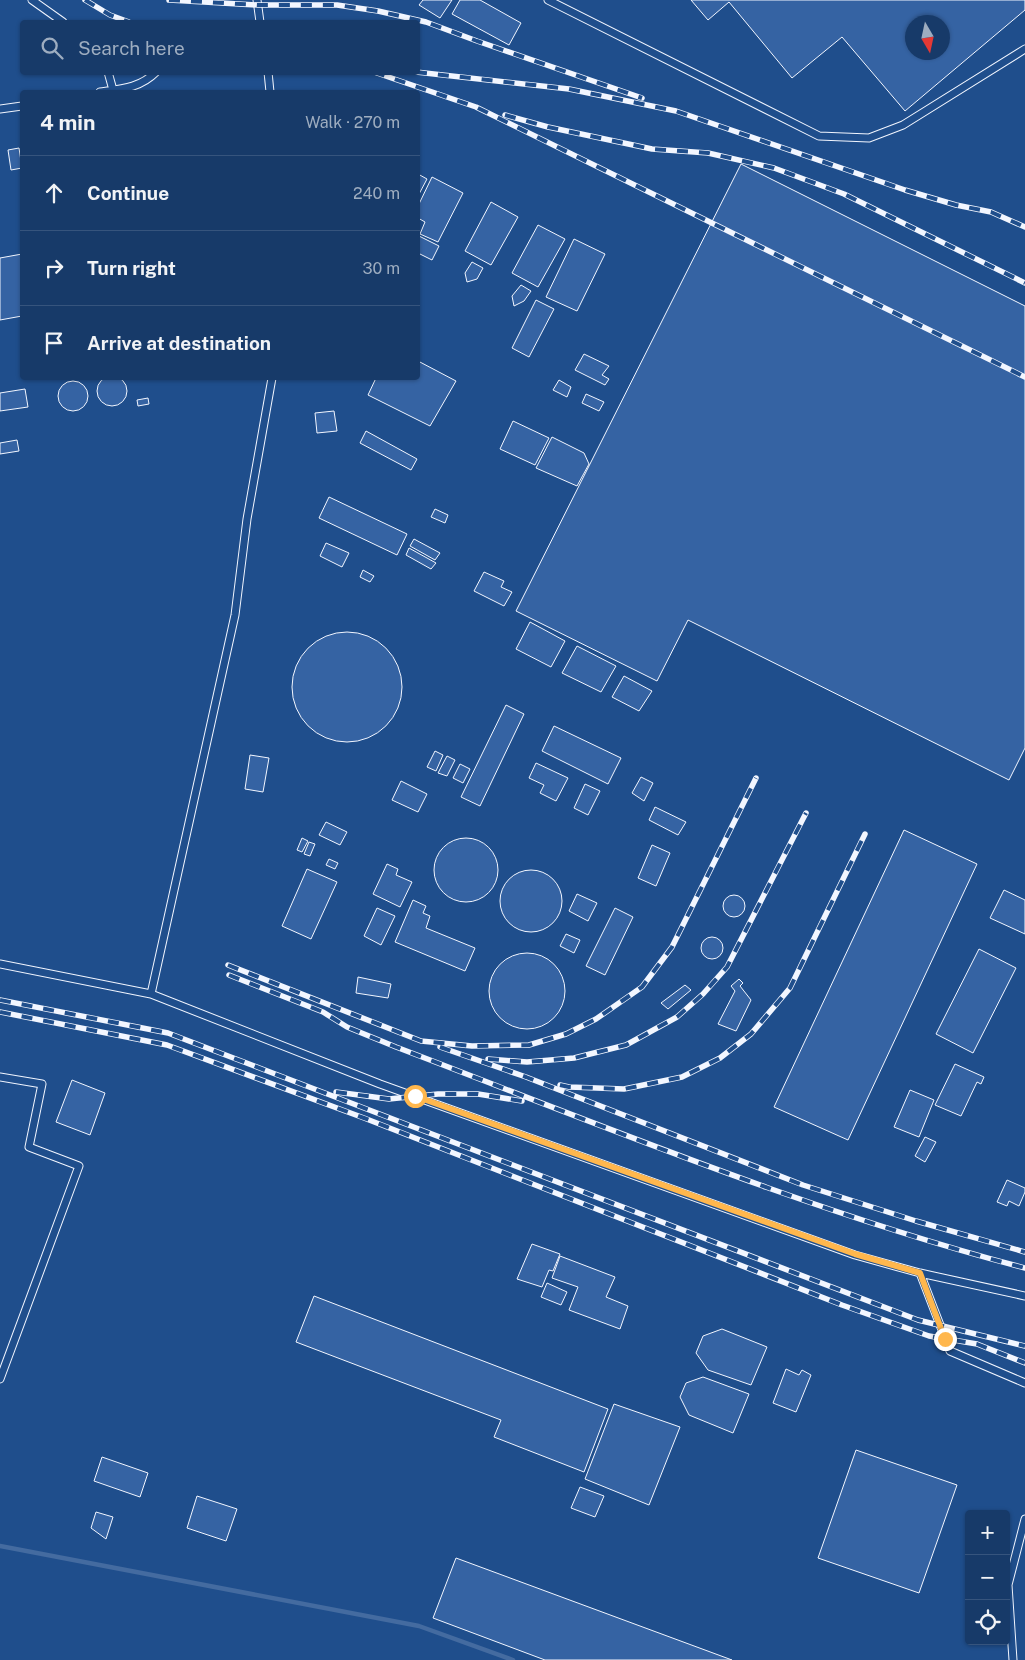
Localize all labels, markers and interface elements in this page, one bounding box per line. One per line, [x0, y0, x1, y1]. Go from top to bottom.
north arrow [905, 15, 950, 60]
search box [20, 20, 420, 75]
icon: search [38, 34, 66, 62]
text: Search here [78, 37, 185, 59]
text: 4 min [40, 110, 95, 135]
text: Walk · 270 m [305, 113, 400, 132]
icon: ahead [40, 179, 68, 207]
text: Continue [87, 182, 169, 204]
text: 240 m [353, 184, 400, 203]
icon: right [40, 254, 68, 282]
text: Turn right [87, 257, 176, 279]
text: 30 m [363, 259, 400, 278]
icon: arrive [40, 329, 68, 357]
text: Arrive at destination [87, 332, 271, 354]
route start [404, 1085, 427, 1108]
route end [934, 1328, 957, 1351]
map controls [965, 1510, 1010, 1645]
button: + [965, 1510, 1010, 1555]
button: − [965, 1555, 1010, 1600]
button: locate [965, 1600, 1010, 1645]

